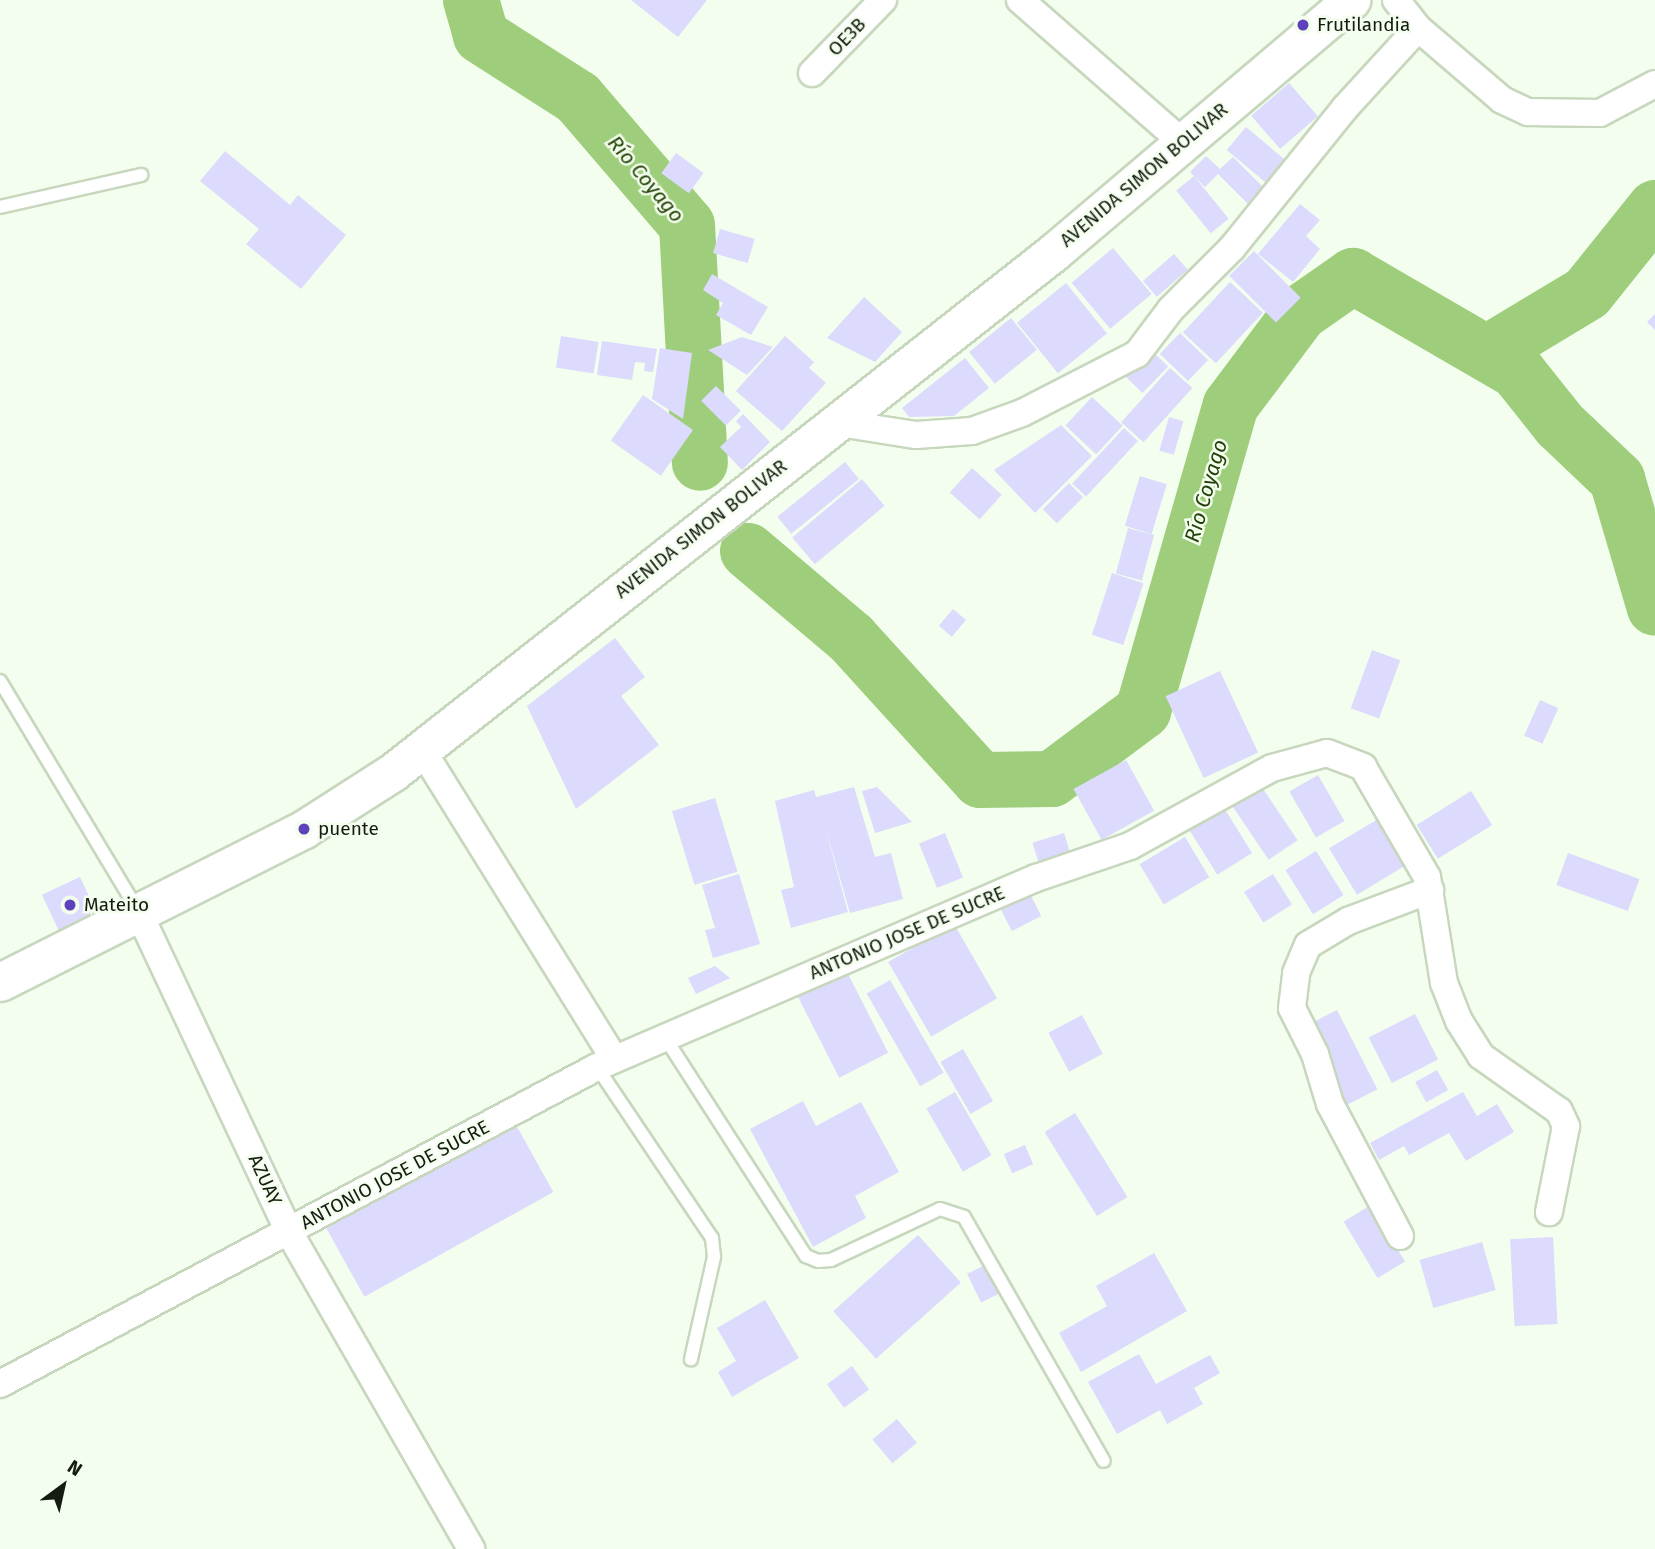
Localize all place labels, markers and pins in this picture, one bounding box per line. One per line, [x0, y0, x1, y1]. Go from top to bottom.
place label: Frutilandia [1317, 14, 1410, 36]
marker: Frutilandia [1295, 17, 1311, 33]
place label: puente [318, 818, 379, 840]
marker: puente [296, 821, 312, 837]
place label: Mateito [84, 894, 149, 916]
marker: Mateito [62, 897, 78, 913]

